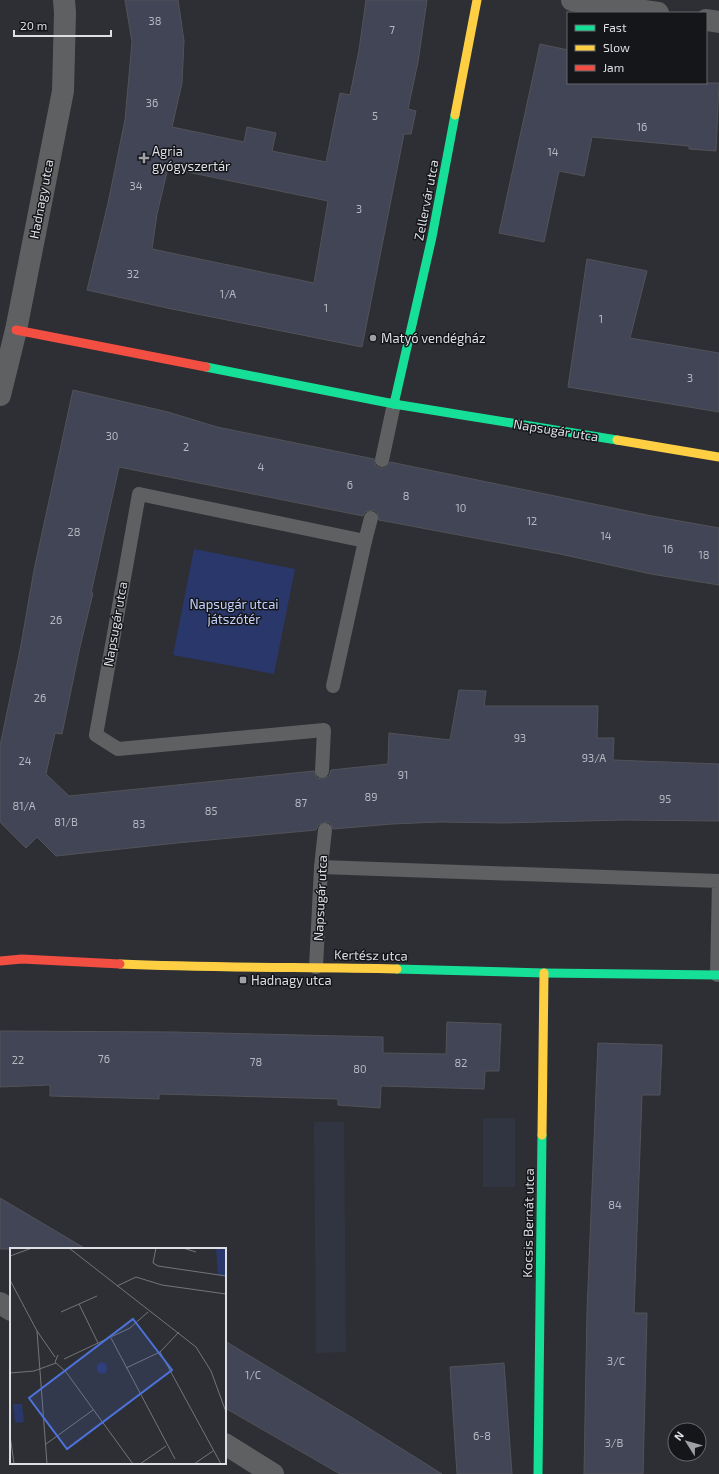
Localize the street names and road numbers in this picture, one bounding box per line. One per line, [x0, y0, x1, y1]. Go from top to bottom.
street label: Hadnagy utca [25, 158, 57, 240]
street label: Zellervár utca [410, 158, 442, 242]
street label: Napsugár utca [512, 415, 600, 445]
street label: Napsugár utca [100, 580, 130, 668]
street label: Napsugár utca [310, 855, 330, 941]
street label: Kertész utca [334, 946, 408, 964]
street label: Kocsis Bernát utca [519, 1168, 537, 1278]

